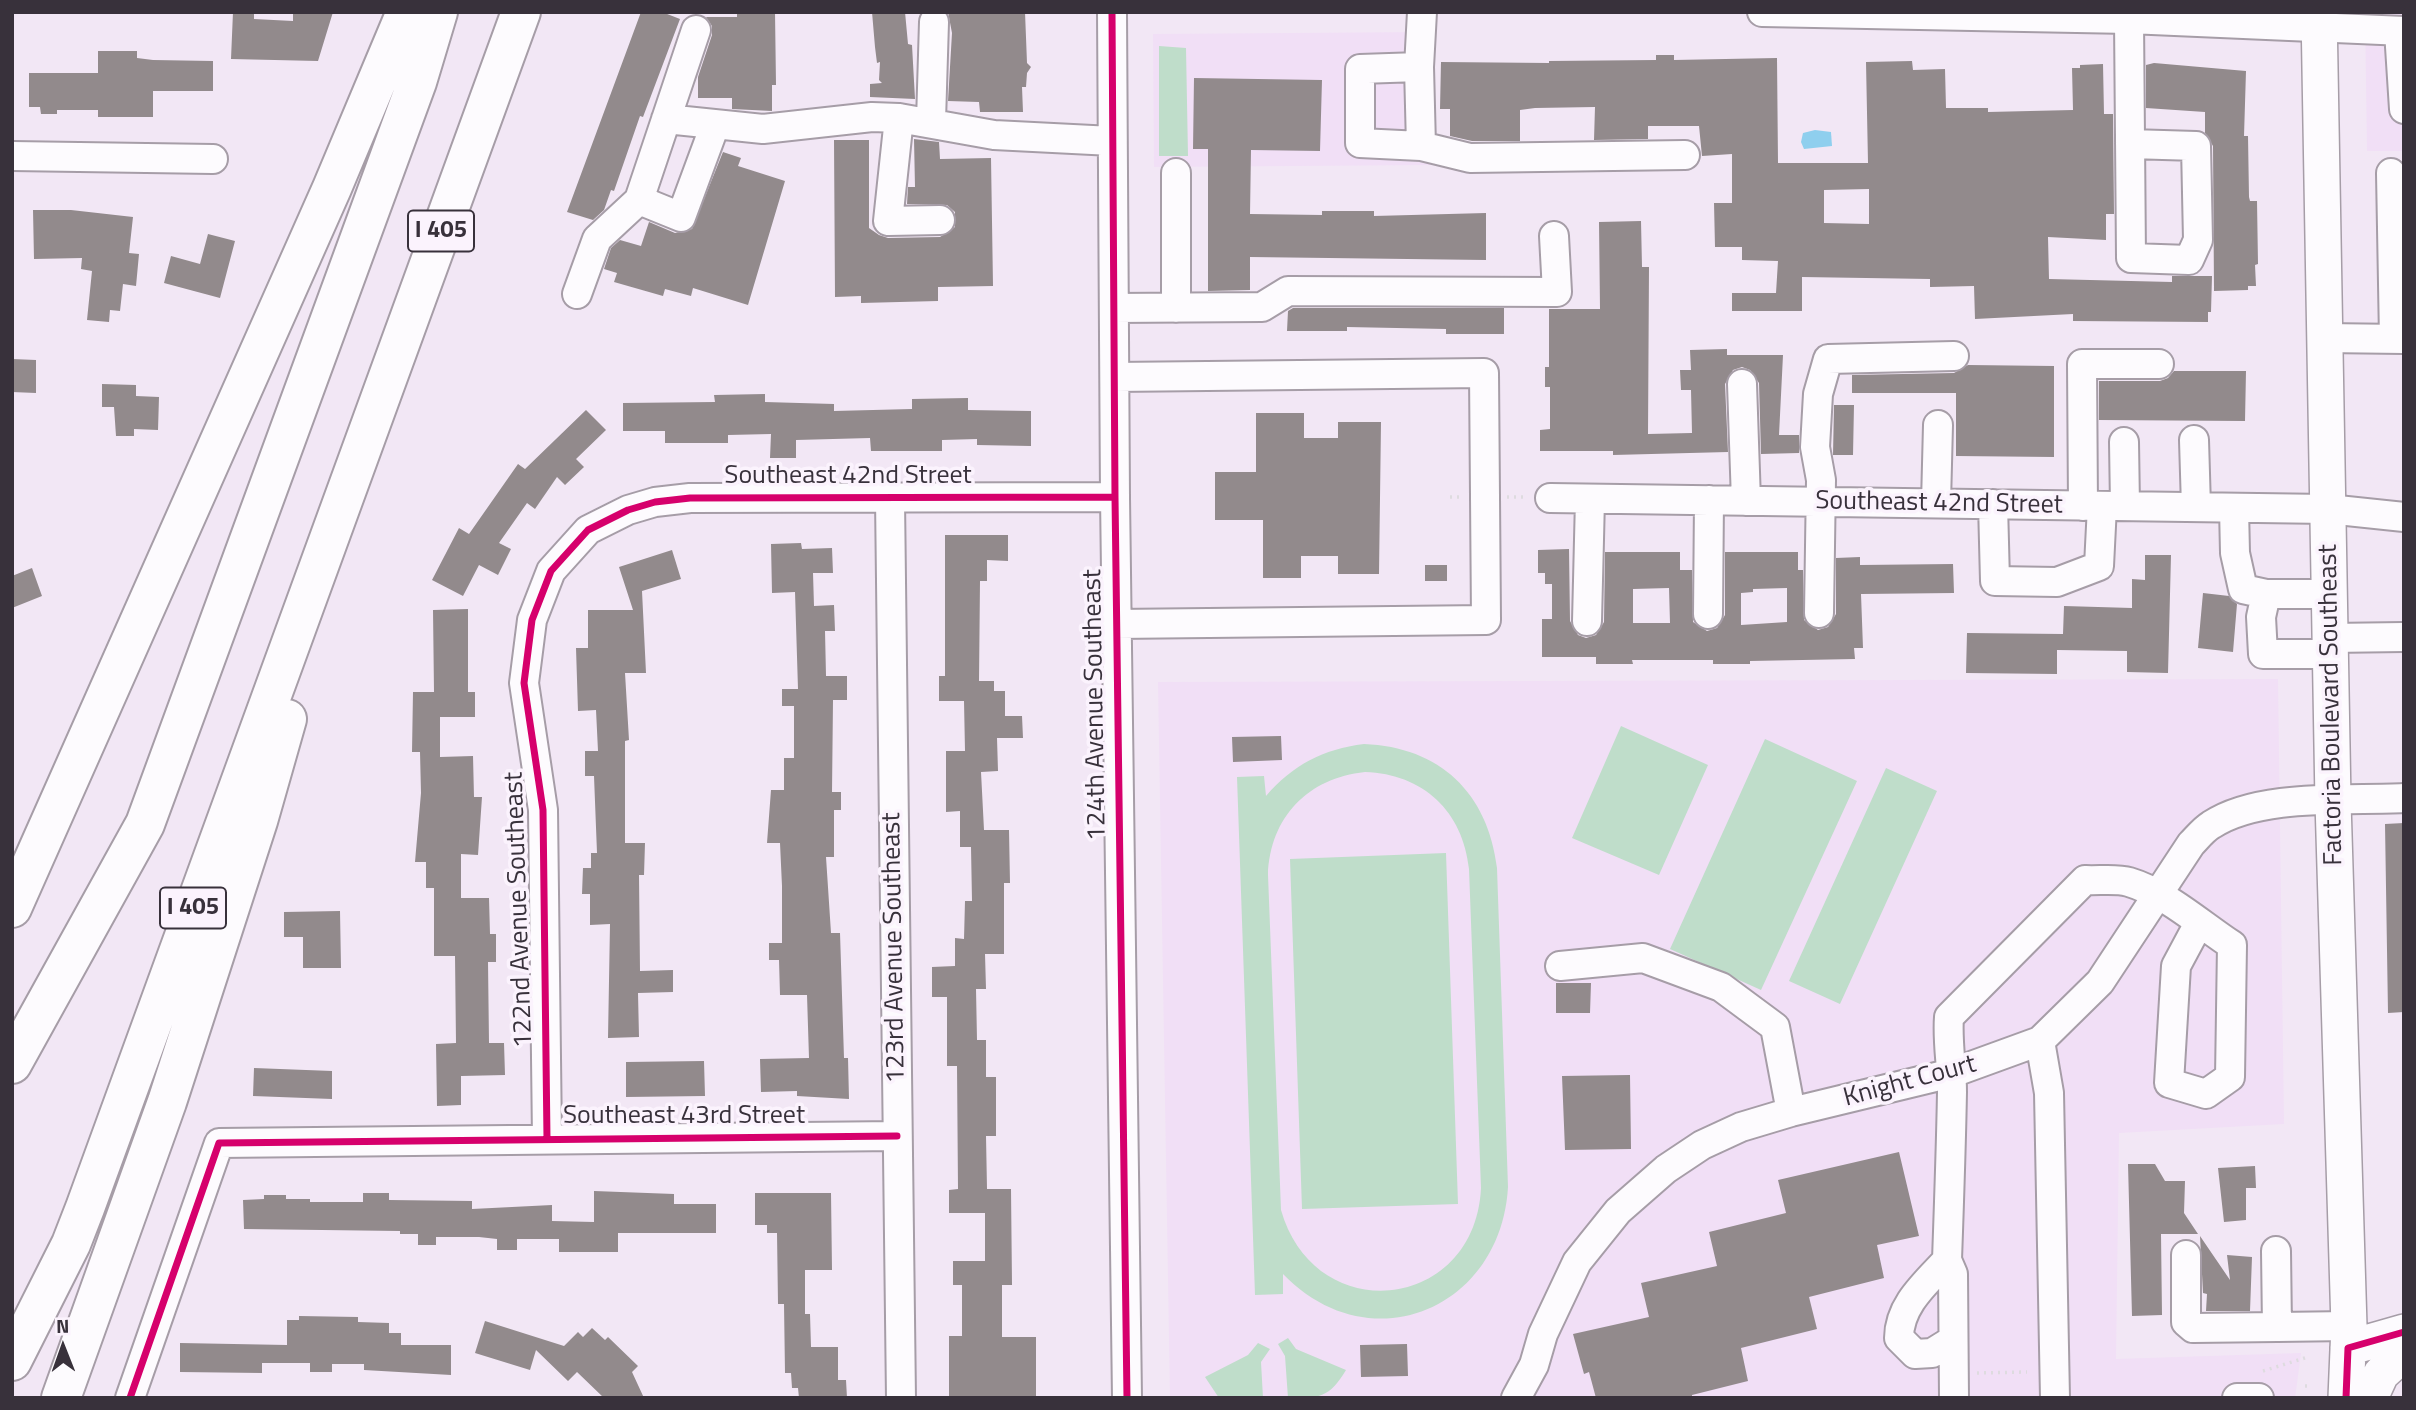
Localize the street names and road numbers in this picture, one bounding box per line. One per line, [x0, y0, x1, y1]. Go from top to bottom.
road number: I 405 [408, 210, 474, 252]
street label: Southeast 42nd Street [724, 461, 972, 493]
street label: Southeast 42nd Street [1815, 486, 2063, 522]
street label: Factoria Boulevard Southeast [2314, 544, 2350, 866]
street label: 124th Avenue Southeast [1078, 569, 1114, 841]
street label: 122nd Avenue Southeast [500, 771, 540, 1049]
street label: 123rd Avenue Southeast [877, 812, 913, 1084]
road number: I 405 [160, 888, 226, 928]
street label: Knight Court [1840, 1049, 1980, 1115]
street label: Southeast 43rd Street [563, 1101, 805, 1133]

